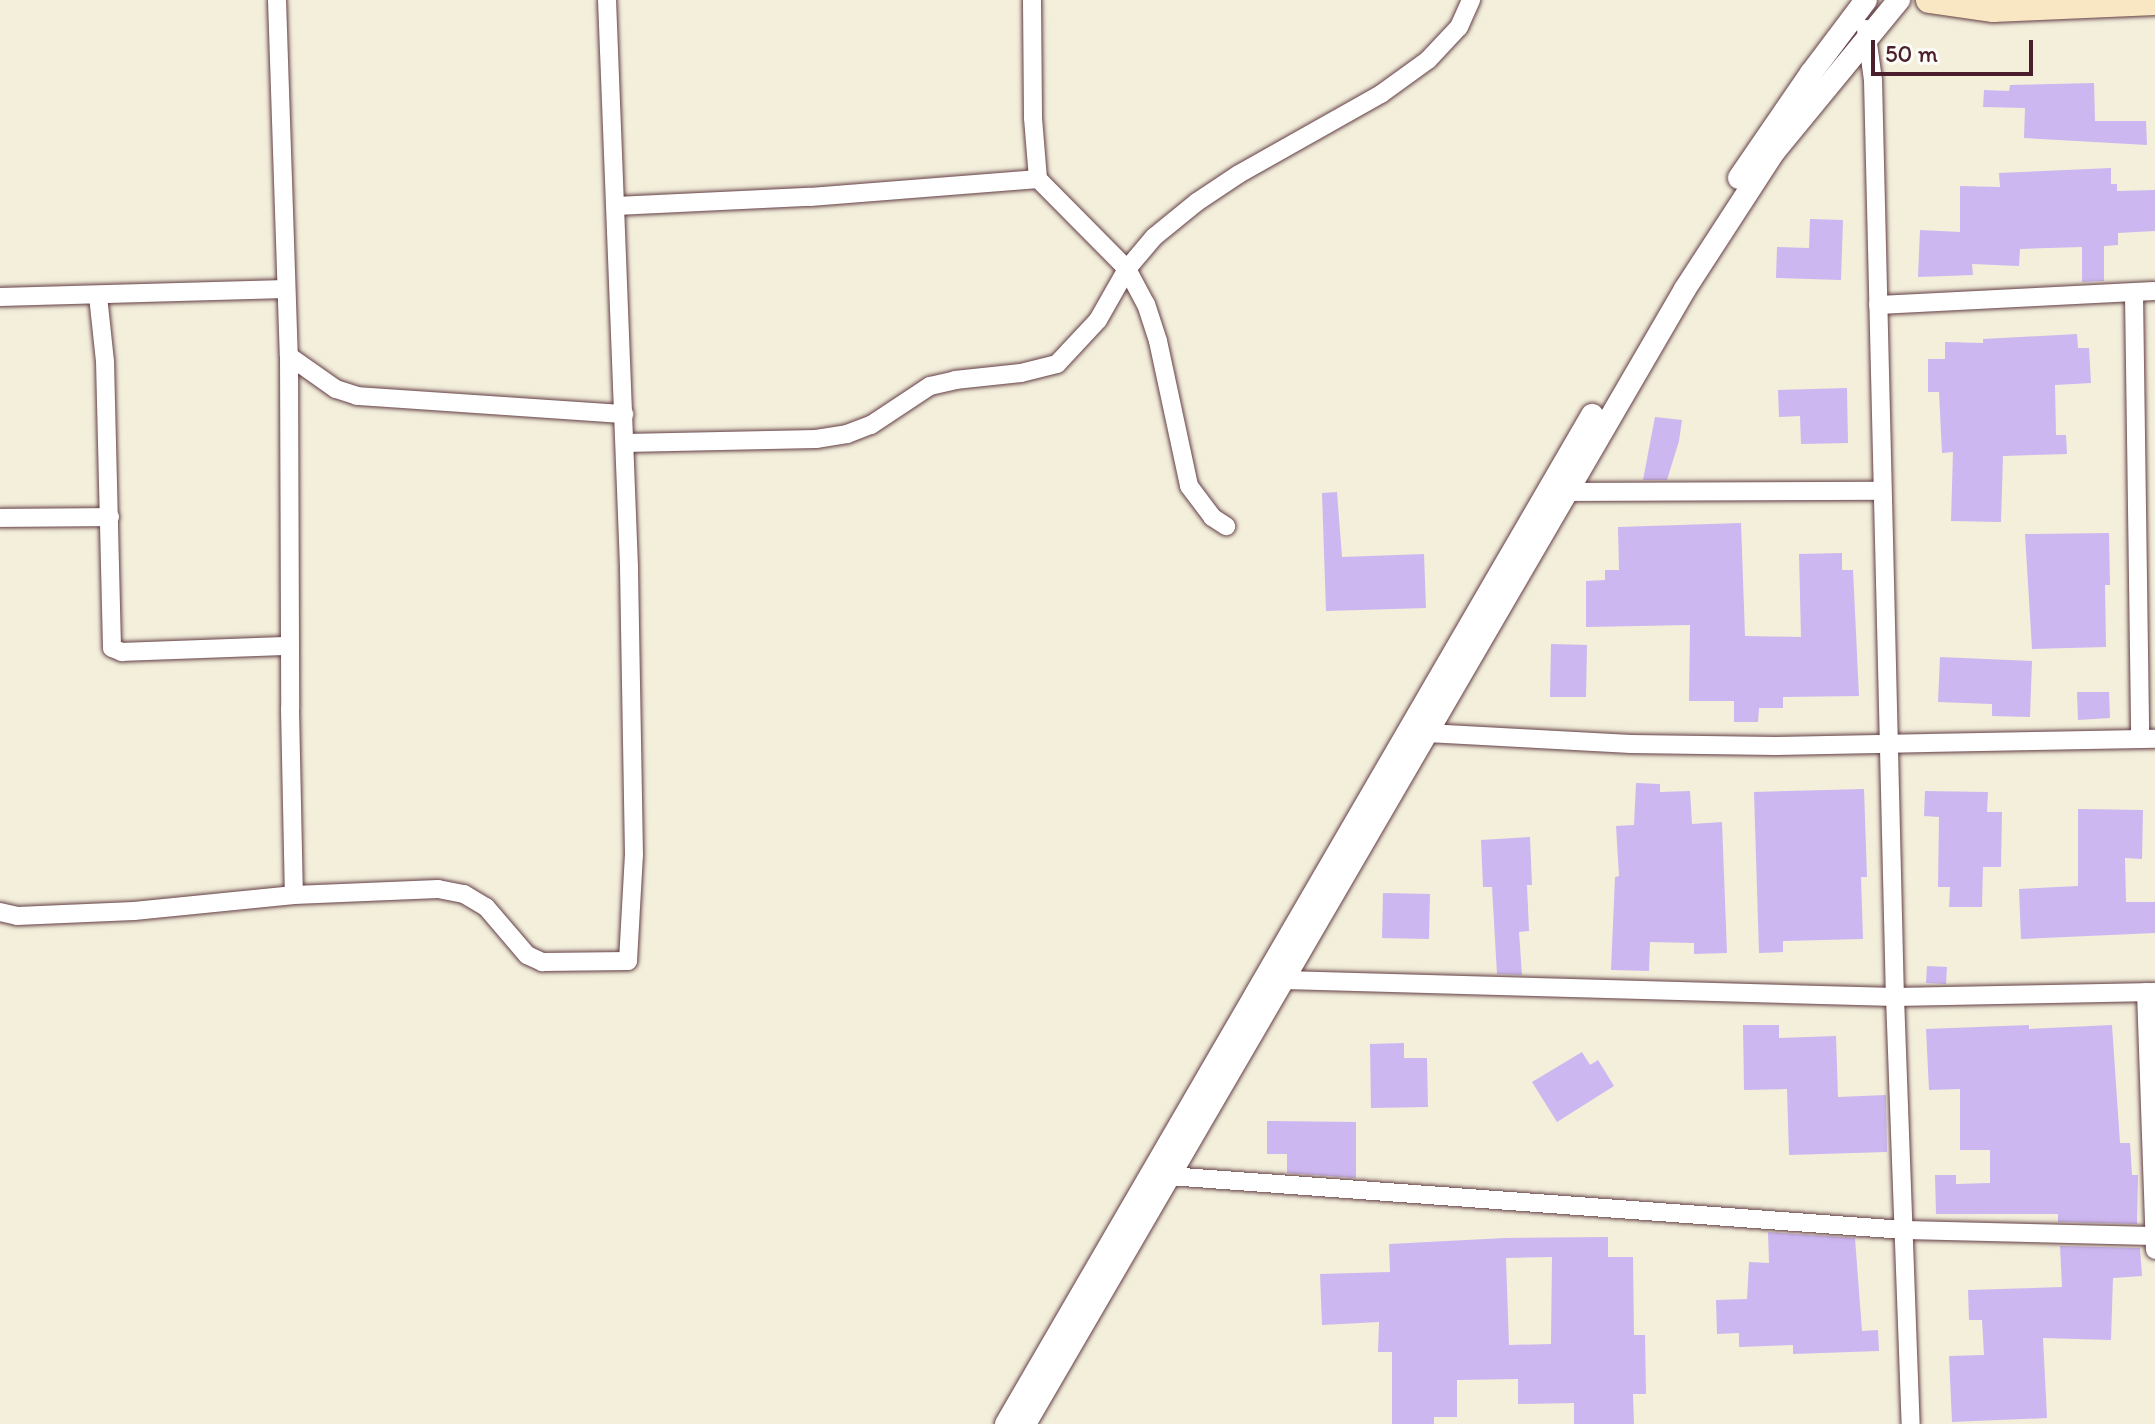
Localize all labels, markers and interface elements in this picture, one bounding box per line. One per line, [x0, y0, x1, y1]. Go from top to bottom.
scale bar [1875, 24, 2037, 74]
text: 50 m [1885, 39, 1938, 68]

